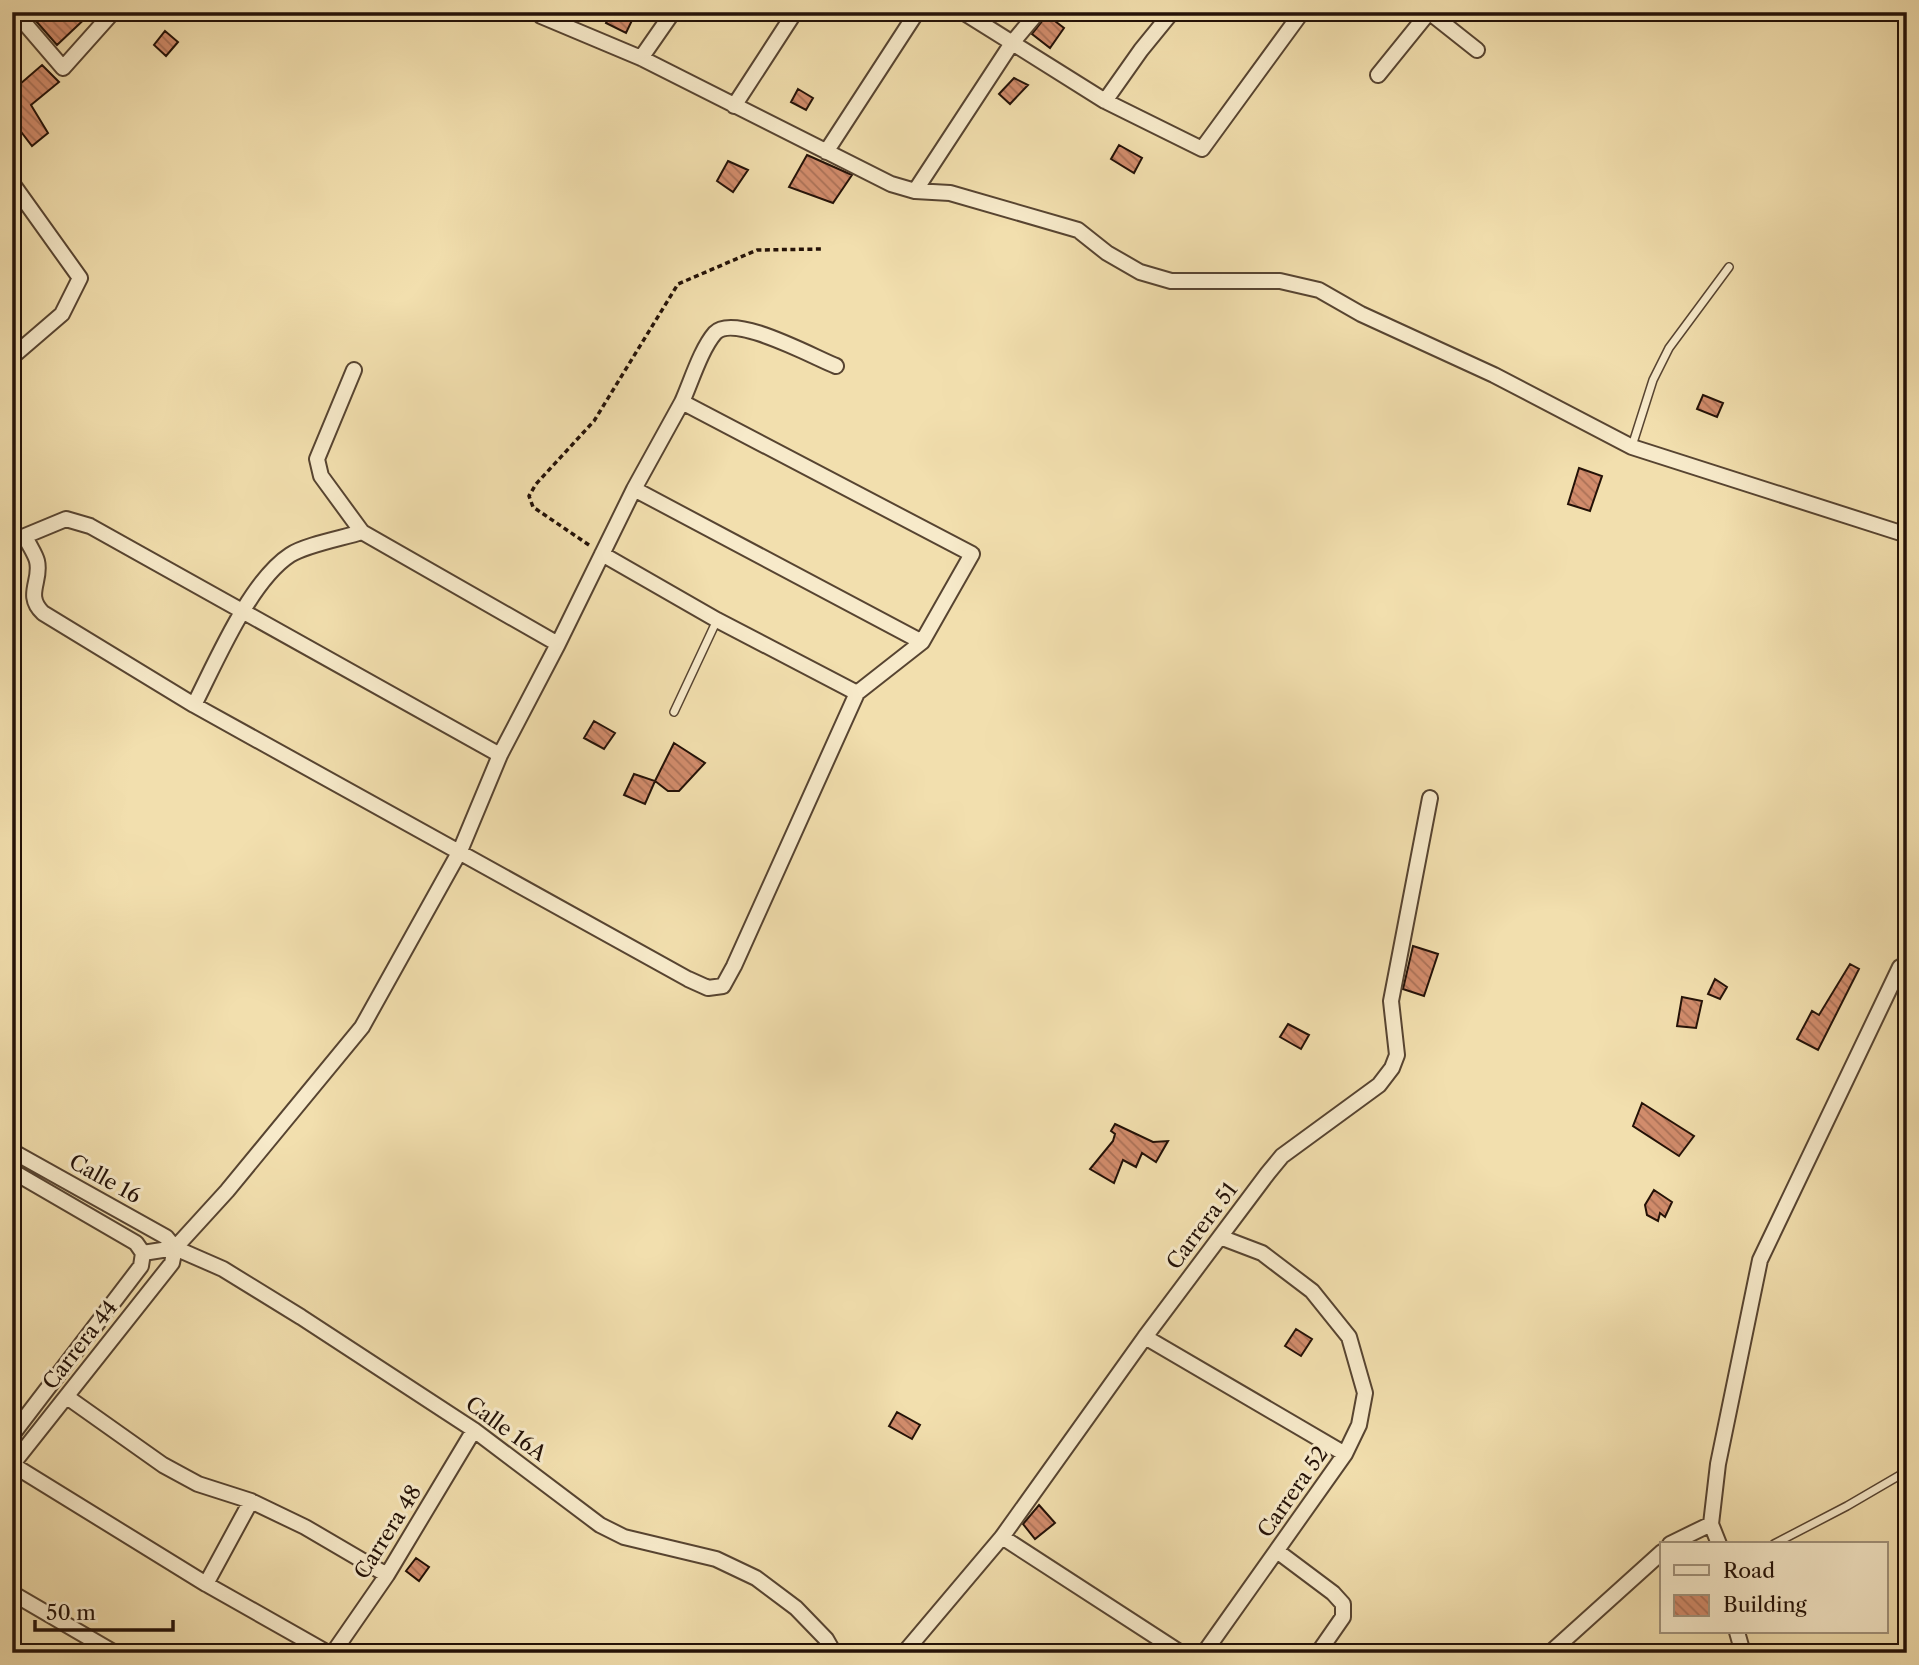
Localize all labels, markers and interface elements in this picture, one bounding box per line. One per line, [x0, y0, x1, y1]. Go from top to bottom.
street label: Calle 16 [65, 1149, 146, 1208]
street label: Carrera 51 [1161, 1177, 1242, 1274]
street label: Carrera 44 [37, 1295, 122, 1394]
street label: Calle 16A [461, 1391, 552, 1467]
street label: Carrera 52 [1252, 1441, 1333, 1542]
street label: Carrera 48 [349, 1480, 426, 1583]
legend [1660, 1542, 1888, 1634]
text: Road [1723, 1558, 1775, 1583]
scale bar [35, 1588, 173, 1632]
text: Building [1723, 1592, 1808, 1617]
text: 50 m [46, 1600, 96, 1625]

